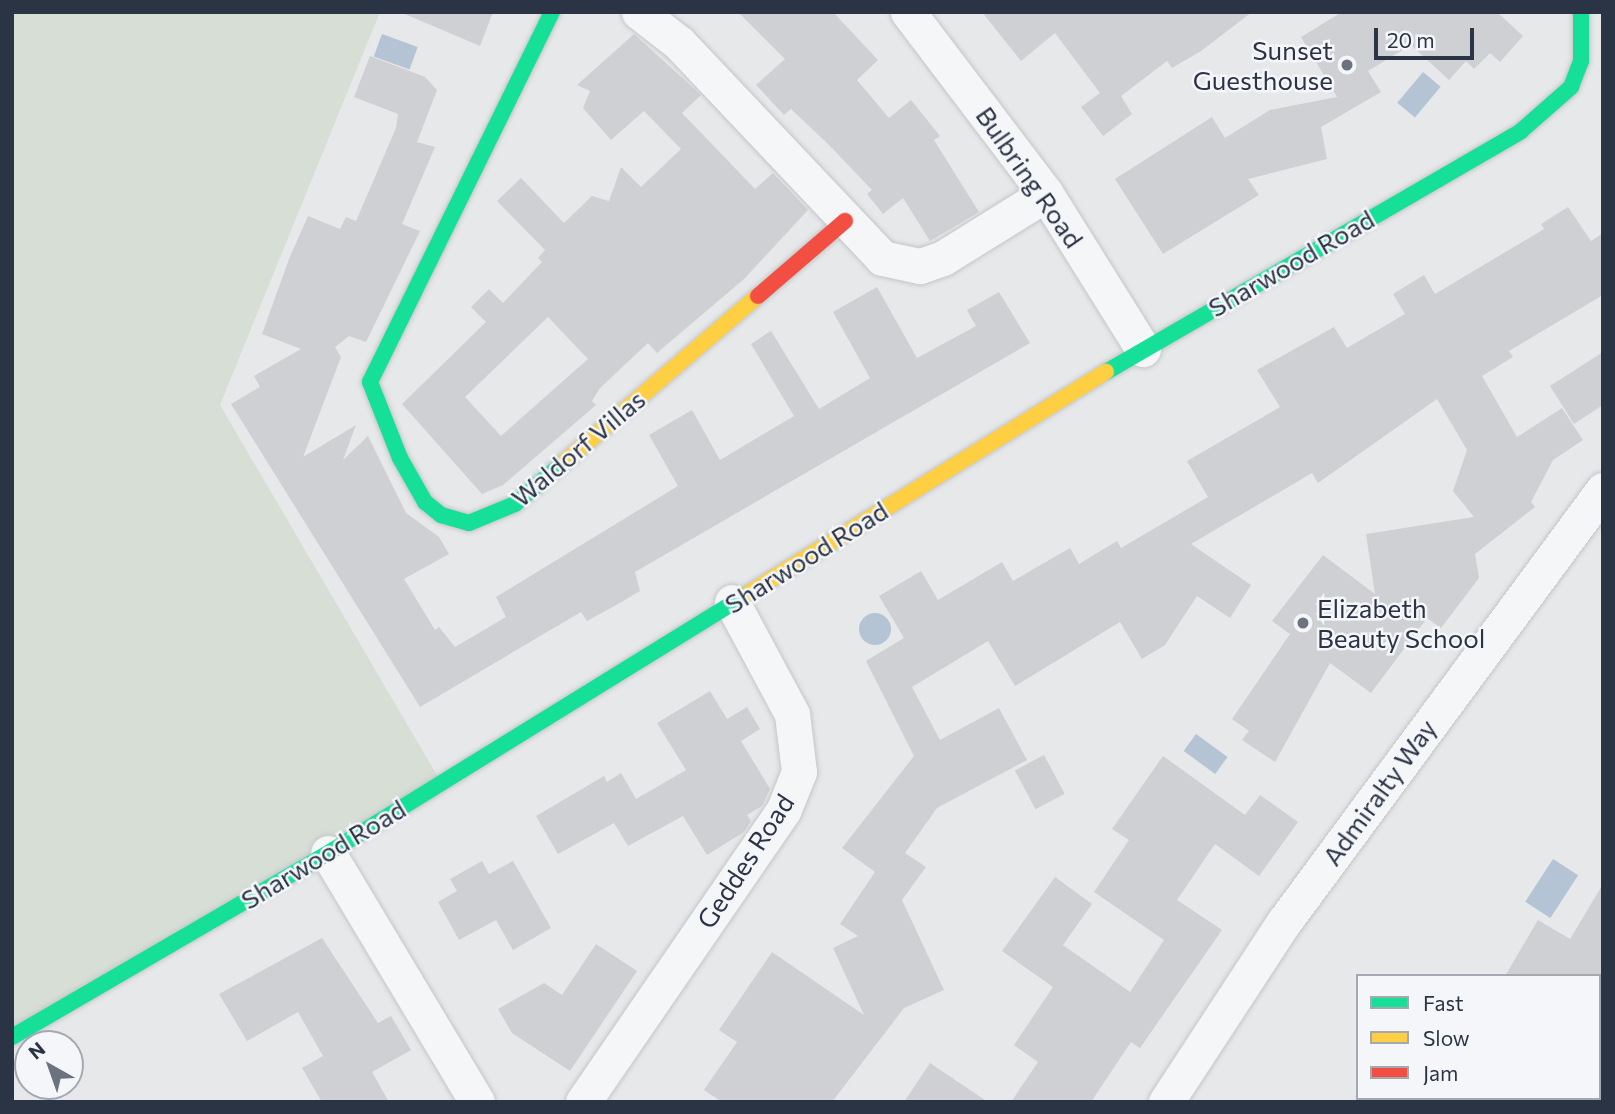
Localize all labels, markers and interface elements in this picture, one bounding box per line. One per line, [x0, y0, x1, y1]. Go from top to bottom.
scale bar [1377, 14, 1477, 58]
text: 20 m [1387, 27, 1435, 52]
place label: Sunset Guesthouse [1193, 34, 1333, 96]
marker: Sunset Guesthouse [1339, 57, 1355, 73]
street label: Bulbring Road [970, 100, 1090, 254]
street label: Sharwood Road [1203, 203, 1379, 323]
street label: Waldorf Villas [505, 383, 651, 513]
street label: Sharwood Road [719, 494, 893, 620]
place label: Elizabeth Beauty School [1317, 592, 1485, 654]
marker: Elizabeth Beauty School [1295, 615, 1311, 631]
street label: Admiralty Way [1316, 713, 1442, 871]
street label: Geddes Road [690, 788, 800, 934]
street label: Sharwood Road [235, 793, 411, 915]
legend [1356, 974, 1601, 1100]
text: Fast [1423, 990, 1464, 1015]
text: Slow [1423, 1025, 1470, 1050]
north arrow [14, 1030, 84, 1100]
text: N [24, 1037, 49, 1063]
text: Jam [1423, 1060, 1458, 1085]

